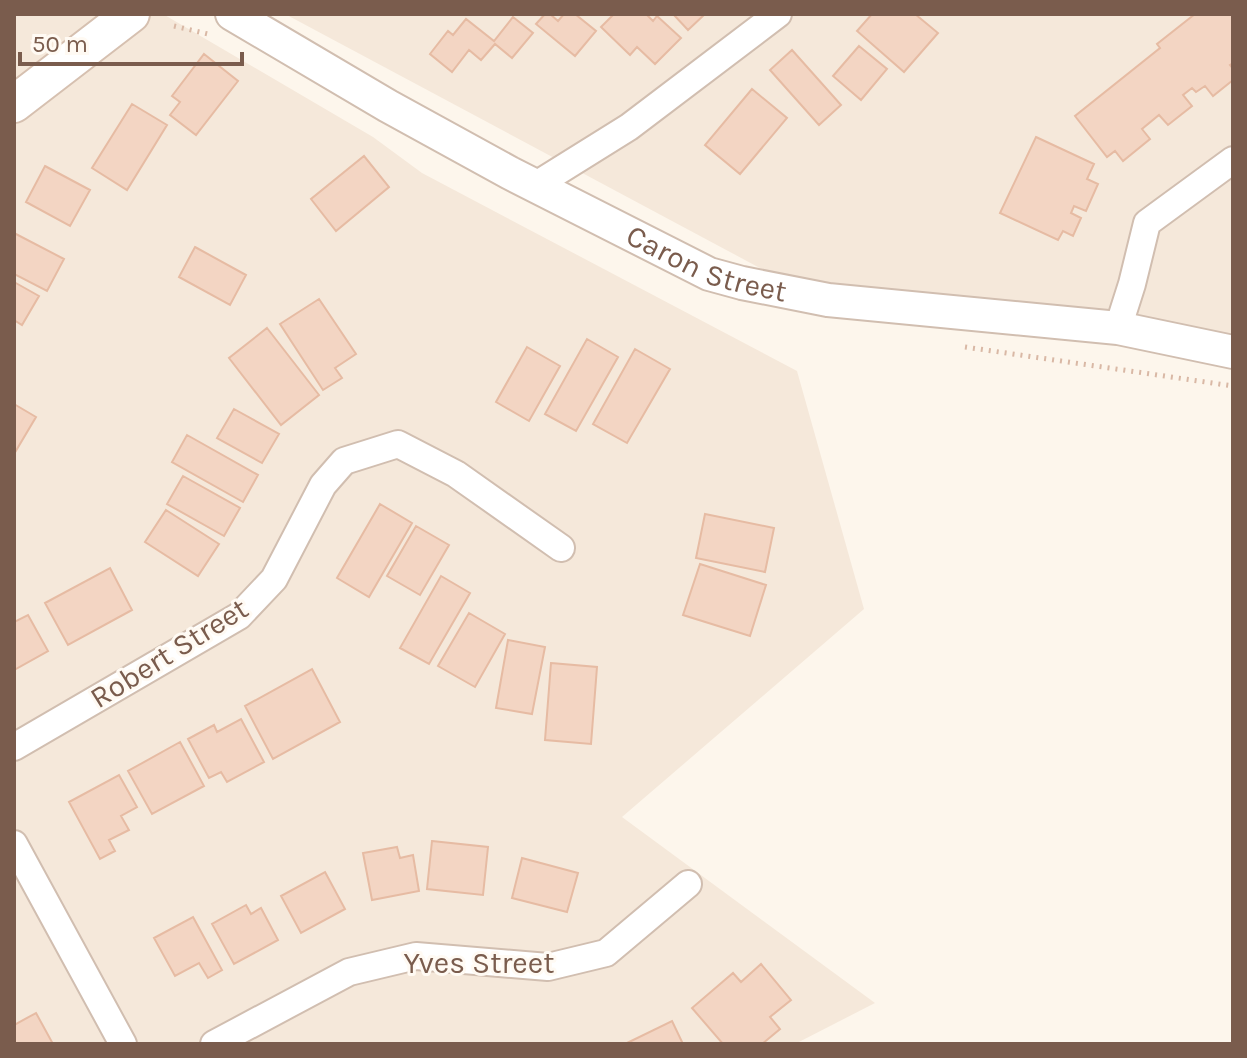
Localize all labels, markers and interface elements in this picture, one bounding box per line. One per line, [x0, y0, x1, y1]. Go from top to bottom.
scale bar [20, 16, 242, 66]
text: 50 m [32, 30, 88, 58]
street label: Caron Street [620, 217, 790, 309]
street label: Robert Street [83, 590, 255, 716]
street label: Yves Street [404, 945, 554, 981]

